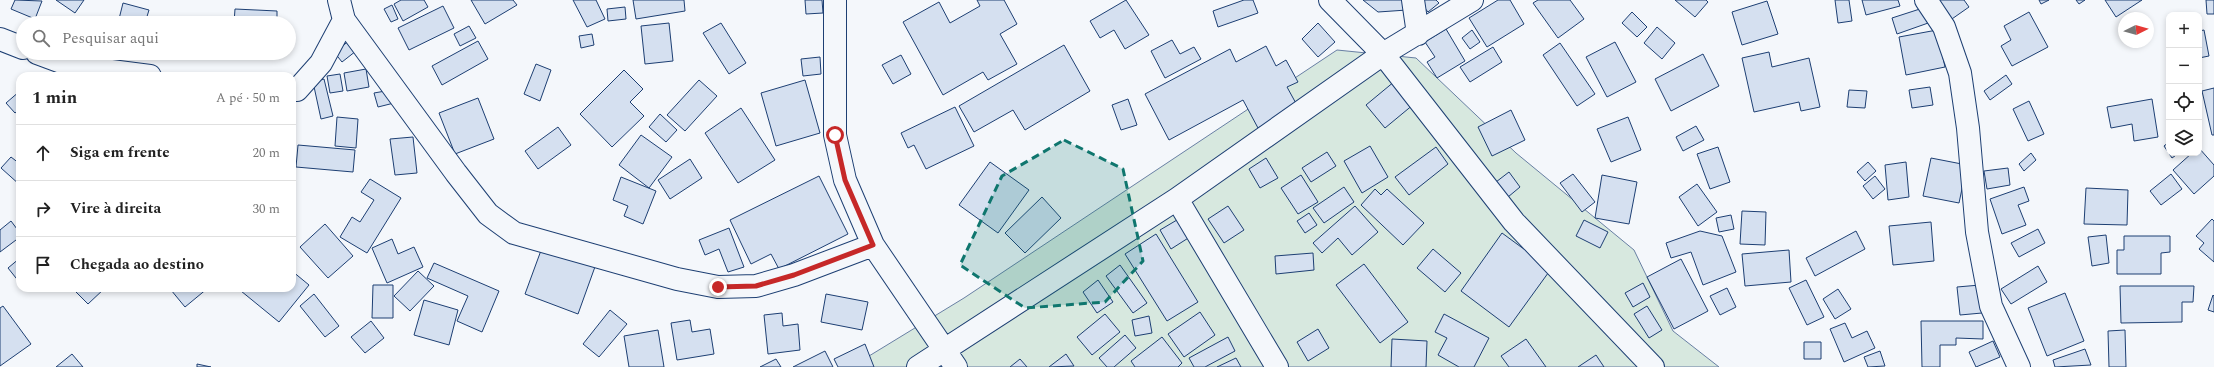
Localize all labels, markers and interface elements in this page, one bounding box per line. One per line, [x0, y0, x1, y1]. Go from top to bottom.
north arrow [2118, 12, 2154, 48]
map controls [2166, 12, 2202, 156]
button: + [2166, 12, 2202, 48]
search box [16, 16, 296, 60]
icon: search [30, 27, 52, 49]
text: Pesquisar aqui [62, 27, 159, 50]
button: − [2166, 48, 2202, 84]
button: locate [2166, 84, 2202, 120]
text: 1 min [32, 85, 77, 111]
text: A pé · 50 m [216, 88, 280, 108]
button: layers [2166, 120, 2202, 156]
route start [826, 126, 844, 144]
text: Siga em frente [70, 141, 170, 164]
icon: ahead [32, 142, 54, 164]
text: 20 m [253, 143, 280, 163]
text: Vire à direita [70, 197, 161, 220]
icon: right [32, 198, 54, 220]
text: 30 m [253, 199, 280, 219]
text: Chegada ao destino [70, 253, 204, 276]
icon: arrive [32, 254, 54, 276]
route end [709, 278, 727, 296]

